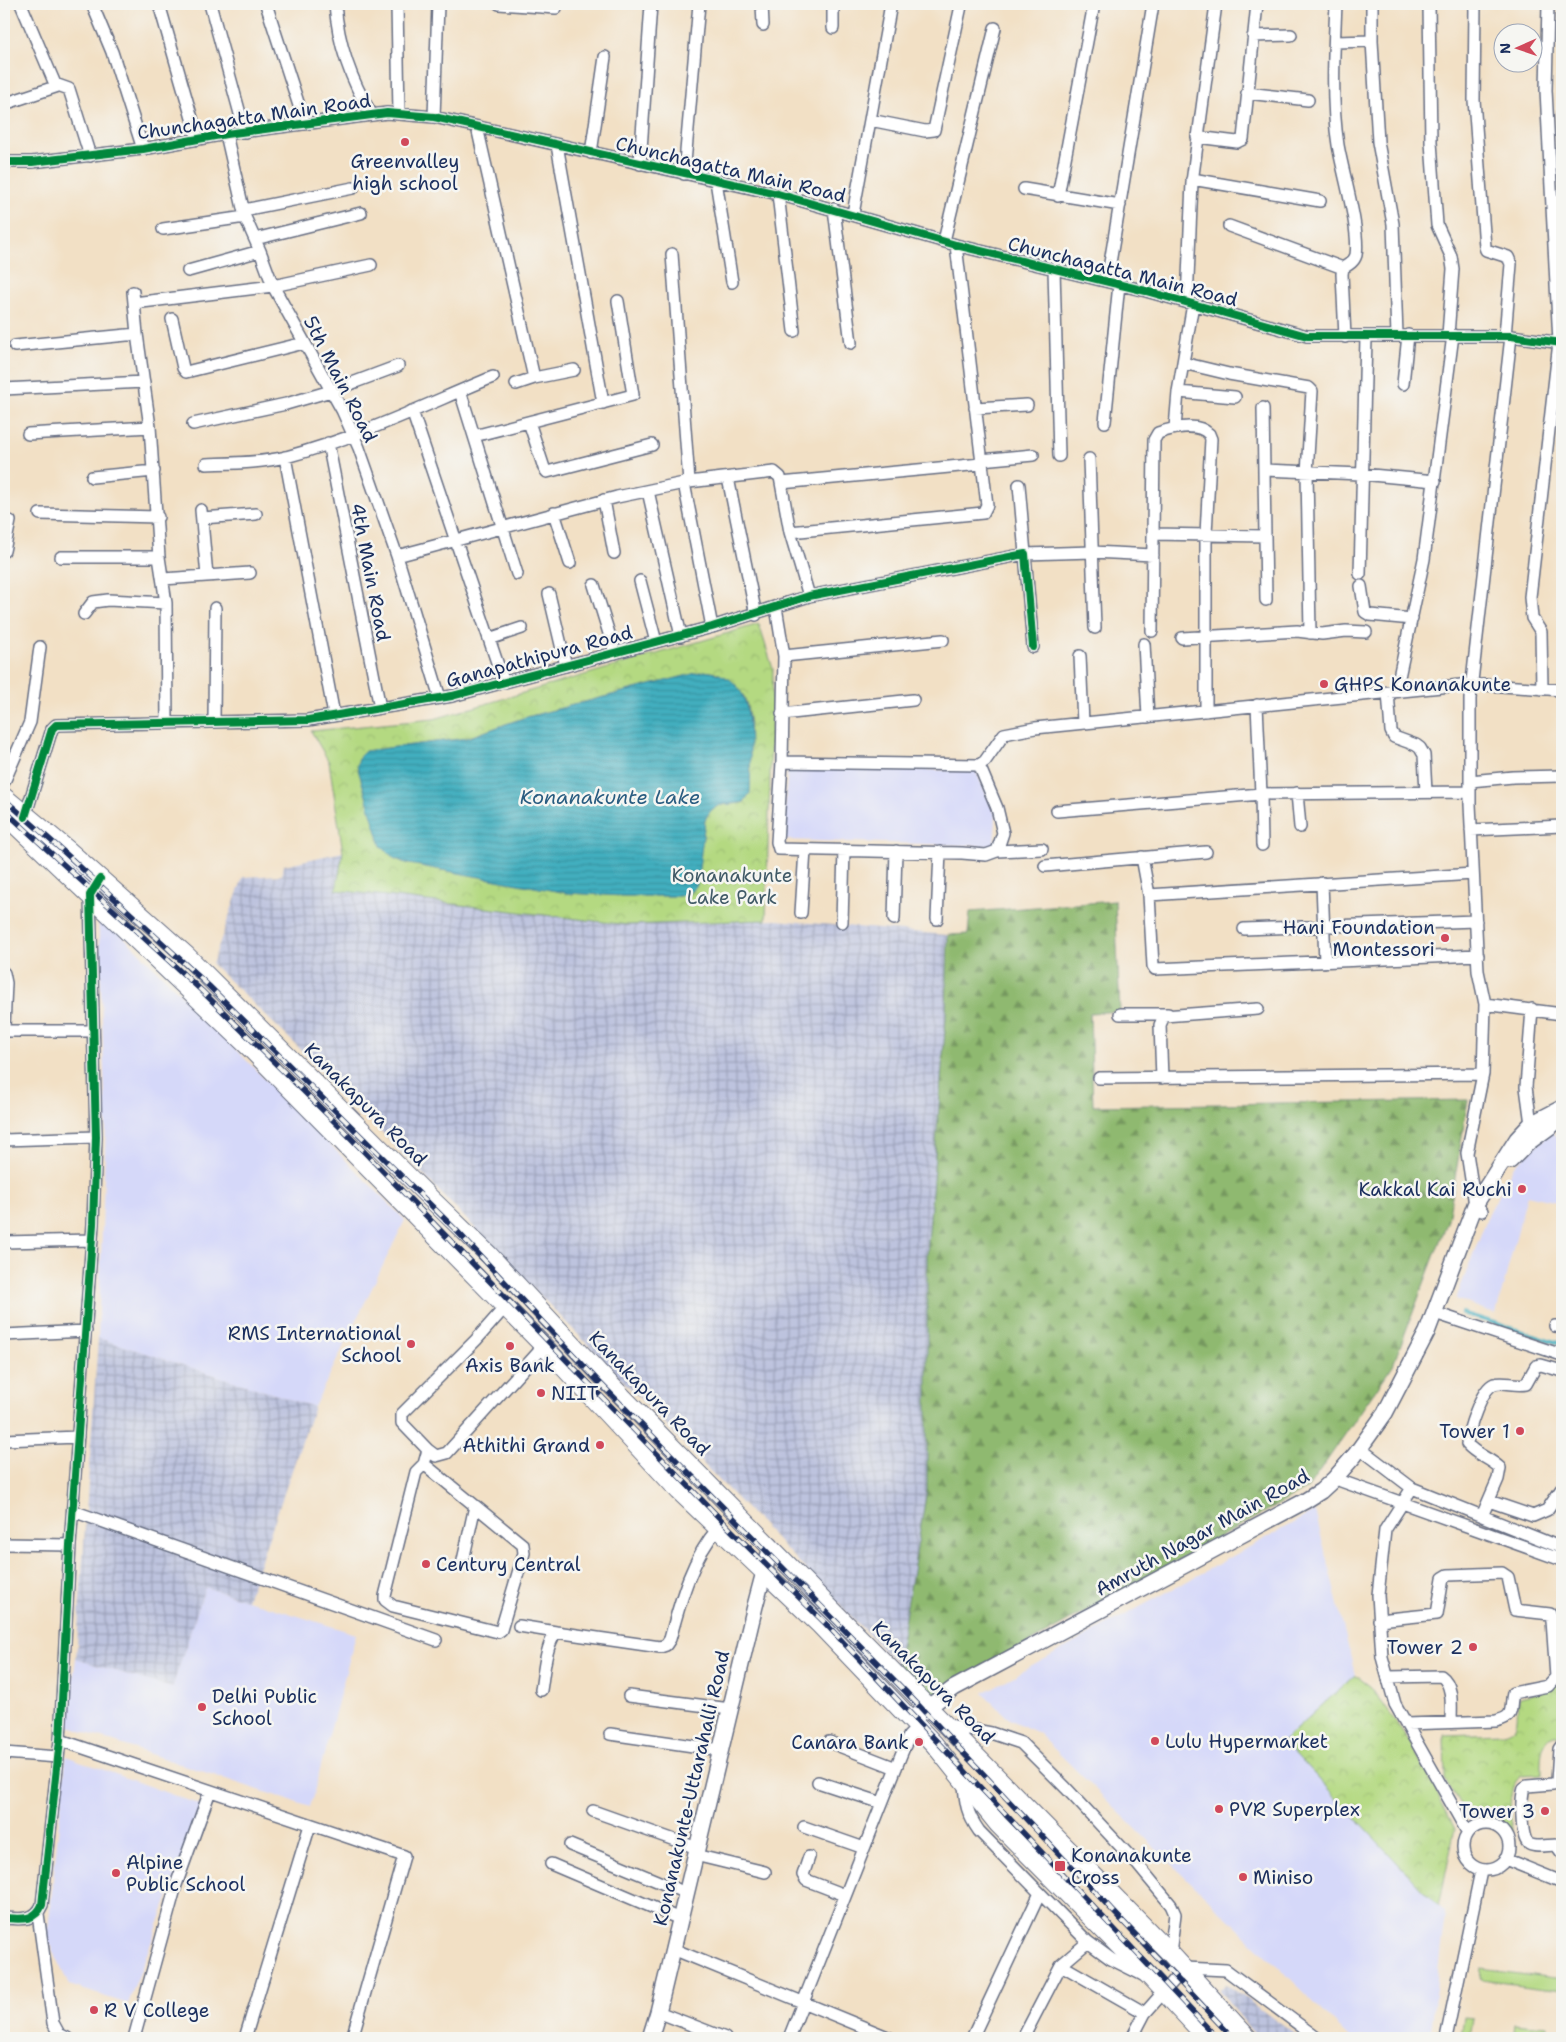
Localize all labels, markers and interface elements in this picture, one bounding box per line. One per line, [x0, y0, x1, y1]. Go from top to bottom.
north arrow [1494, 22, 1544, 72]
text: N [1496, 43, 1514, 54]
street label: Chunchagatta Main Road [136, 88, 373, 145]
street label: Chunchagatta Main Road [613, 131, 849, 208]
marker: Greenvalley high school [399, 136, 411, 148]
place label: Greenvalley high school [350, 149, 460, 196]
street label: Chunchagatta Main Road [1005, 231, 1240, 312]
street label: 5th Main Road [298, 312, 383, 447]
street label: 4th Main Road [345, 501, 396, 643]
street label: Ganapathipura Road [443, 620, 635, 693]
place label: GHPS Konanakunte [1334, 672, 1511, 697]
marker: GHPS Konanakunte [1318, 678, 1330, 690]
water label: Konanakunte Lake [520, 784, 700, 810]
park label: Konanakunte Lake Park [672, 863, 792, 910]
place label: Hani Foundation Montessori [1283, 915, 1435, 962]
marker: Hani Foundation Montessori [1439, 932, 1451, 944]
street label: Kanakapura Road [299, 1037, 433, 1171]
place label: Kakkal Kai Ruchi [1358, 1177, 1512, 1202]
marker: Kakkal Kai Ruchi [1516, 1183, 1528, 1195]
place label: RMS International School [228, 1321, 401, 1368]
street label: Kanakapura Road [584, 1326, 716, 1461]
marker: RMS International School [405, 1338, 417, 1350]
marker: Axis Bank [504, 1340, 516, 1352]
place label: Axis Bank [465, 1353, 555, 1378]
place label: NIIT [551, 1381, 599, 1406]
marker: NIIT [535, 1387, 547, 1399]
place label: Tower 1 [1439, 1419, 1510, 1444]
marker: Tower 1 [1514, 1425, 1526, 1437]
place label: Athithi Grand [462, 1433, 590, 1458]
marker: Athithi Grand [594, 1439, 606, 1451]
street label: Amruth Nagar Main Road [1091, 1463, 1314, 1602]
place label: Century Central [436, 1552, 581, 1577]
marker: Century Central [420, 1558, 432, 1570]
street label: Kanakapura Road [867, 1615, 1001, 1749]
place label: Tower 2 [1387, 1635, 1463, 1660]
marker: Tower 2 [1467, 1641, 1479, 1653]
street label: Konanakunte-Uttarahalli Road [648, 1648, 735, 1928]
place label: Delhi Public School [212, 1684, 317, 1731]
marker: Delhi Public School [196, 1701, 208, 1713]
place label: Lulu Hypermarket [1165, 1729, 1328, 1754]
place label: Canara Bank [791, 1730, 909, 1755]
marker: Lulu Hypermarket [1149, 1735, 1161, 1747]
marker: Canara Bank [913, 1736, 925, 1748]
place label: PVR Superplex [1229, 1797, 1360, 1822]
place label: Tower 3 [1459, 1799, 1535, 1824]
marker: PVR Superplex [1213, 1803, 1225, 1815]
marker: Tower 3 [1539, 1805, 1551, 1817]
place label: Konanakunte Cross [1071, 1843, 1192, 1890]
place label: Alpine Public School [126, 1850, 246, 1897]
marker: Konanakunte Cross [1053, 1859, 1067, 1873]
place label: Miniso [1253, 1865, 1313, 1890]
marker: Alpine Public School [110, 1867, 122, 1879]
marker: Miniso [1237, 1871, 1249, 1883]
place label: R V College [104, 1998, 210, 2023]
marker: R V College [88, 2004, 100, 2016]

